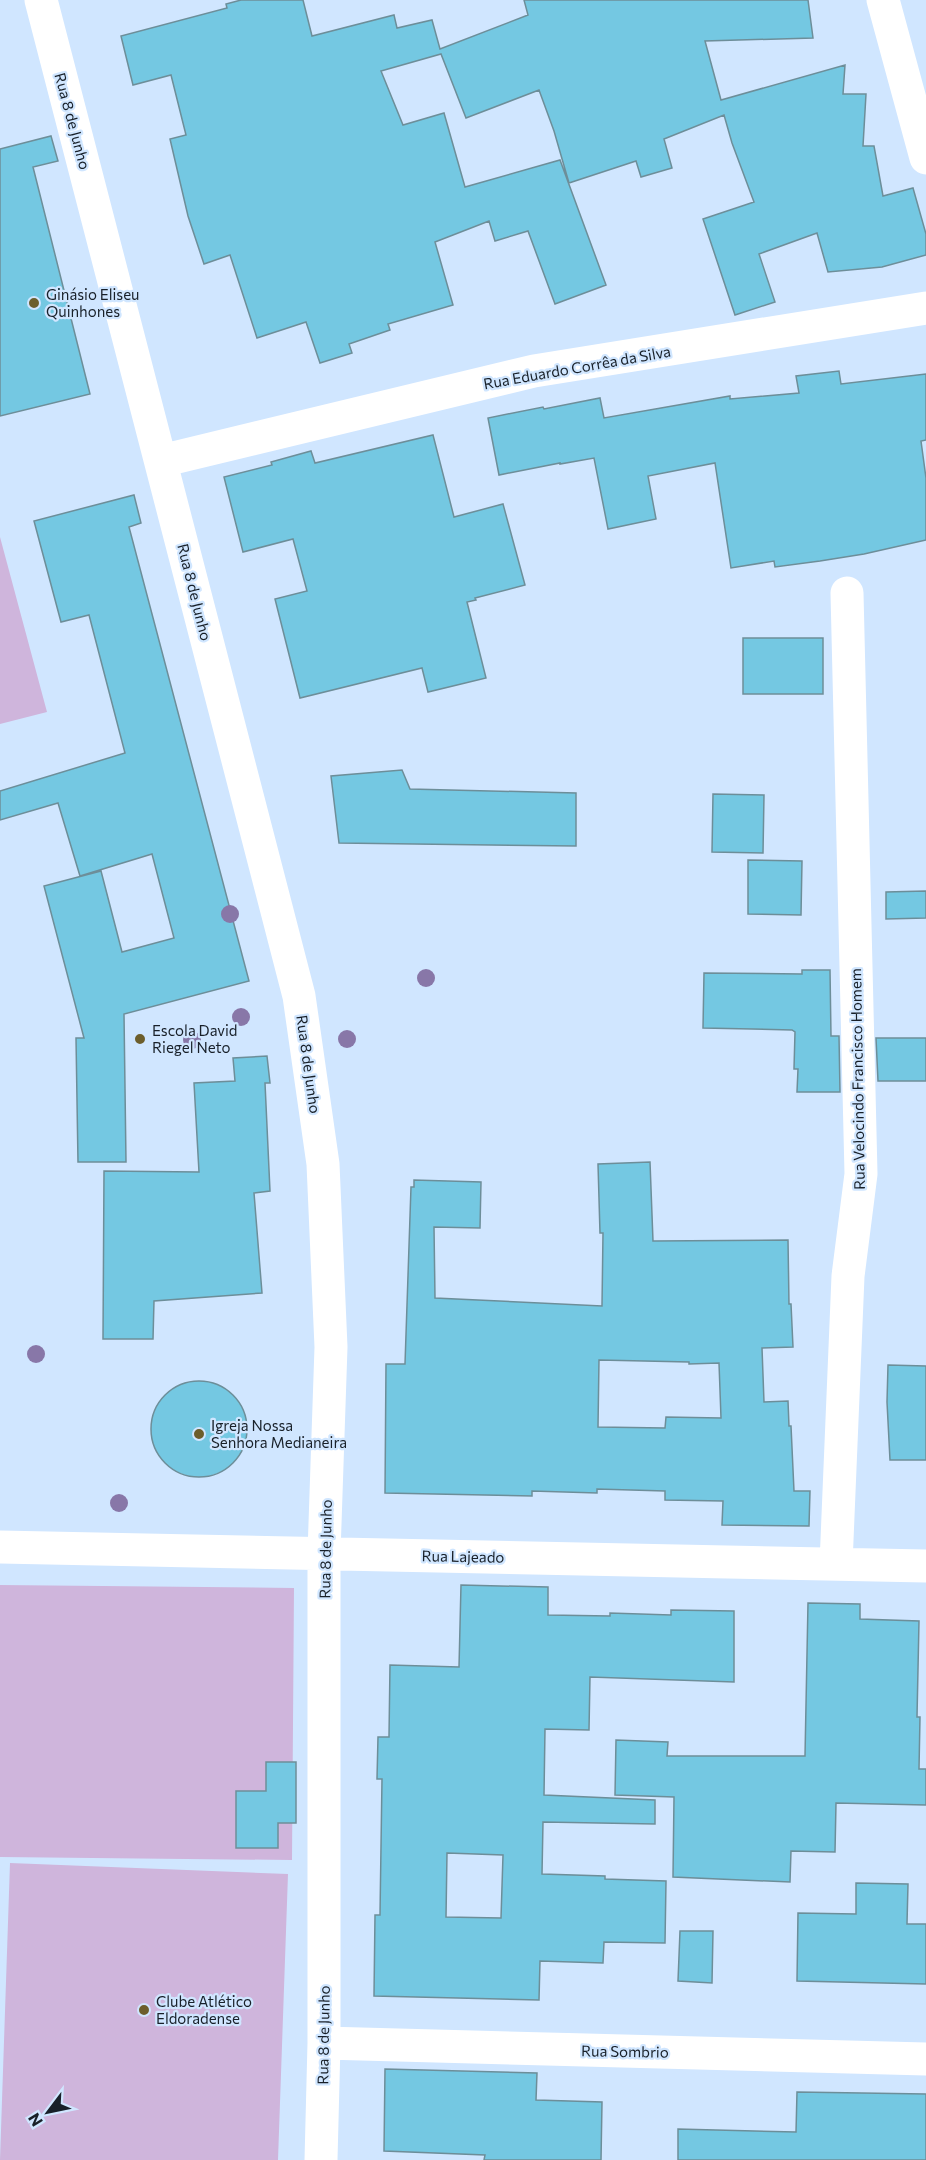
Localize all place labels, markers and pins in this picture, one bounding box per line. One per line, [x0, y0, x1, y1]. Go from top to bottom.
place label: Ginásio Eliseu Quinhones [46, 285, 139, 320]
marker: Ginásio Eliseu Quinhones [27, 296, 41, 310]
place label: Escola David Riegel Neto [152, 1021, 238, 1056]
marker: Escola David Riegel Neto [133, 1032, 147, 1046]
place label: Igreja Nossa Senhora Medianeira [211, 1416, 347, 1451]
marker: Igreja Nossa Senhora Medianeira [192, 1427, 206, 1441]
place label: Clube Atlético Eldoradense [156, 1992, 252, 2027]
marker: Clube Atlético Eldoradense [137, 2003, 151, 2017]

